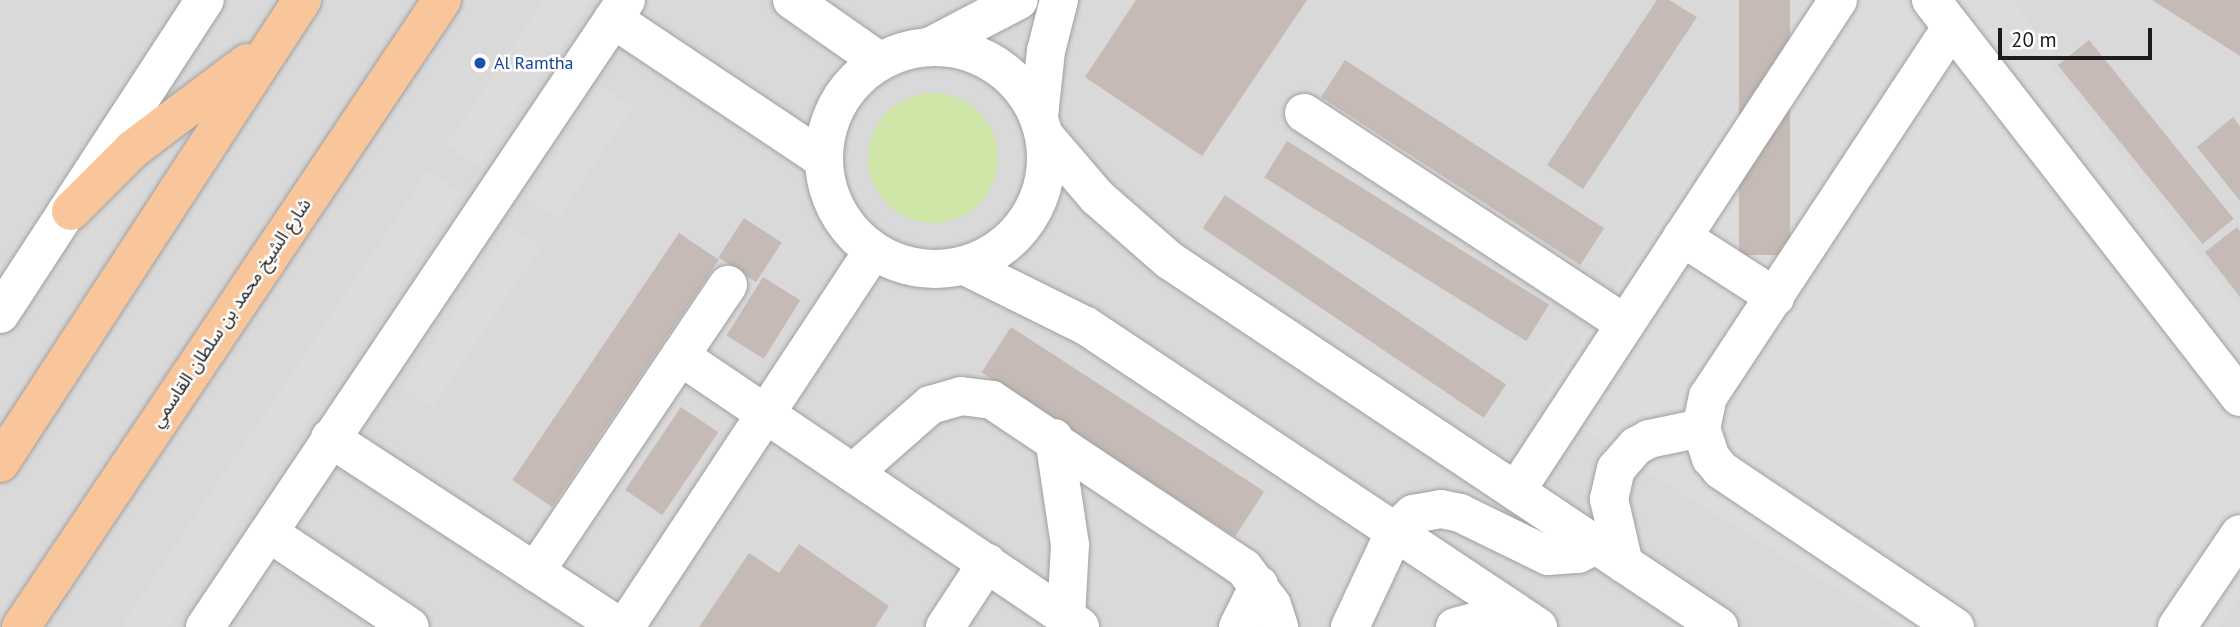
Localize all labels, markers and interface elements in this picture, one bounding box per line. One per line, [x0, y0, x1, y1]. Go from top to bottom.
scale bar [2002, 14, 2156, 58]
text: 20 m [2011, 26, 2057, 53]
place label: Al Ramtha [494, 52, 574, 74]
marker: Al Ramtha [472, 55, 488, 71]
street label: شارع الشيخ محمد بن سلطان القاسمي [146, 194, 316, 432]

